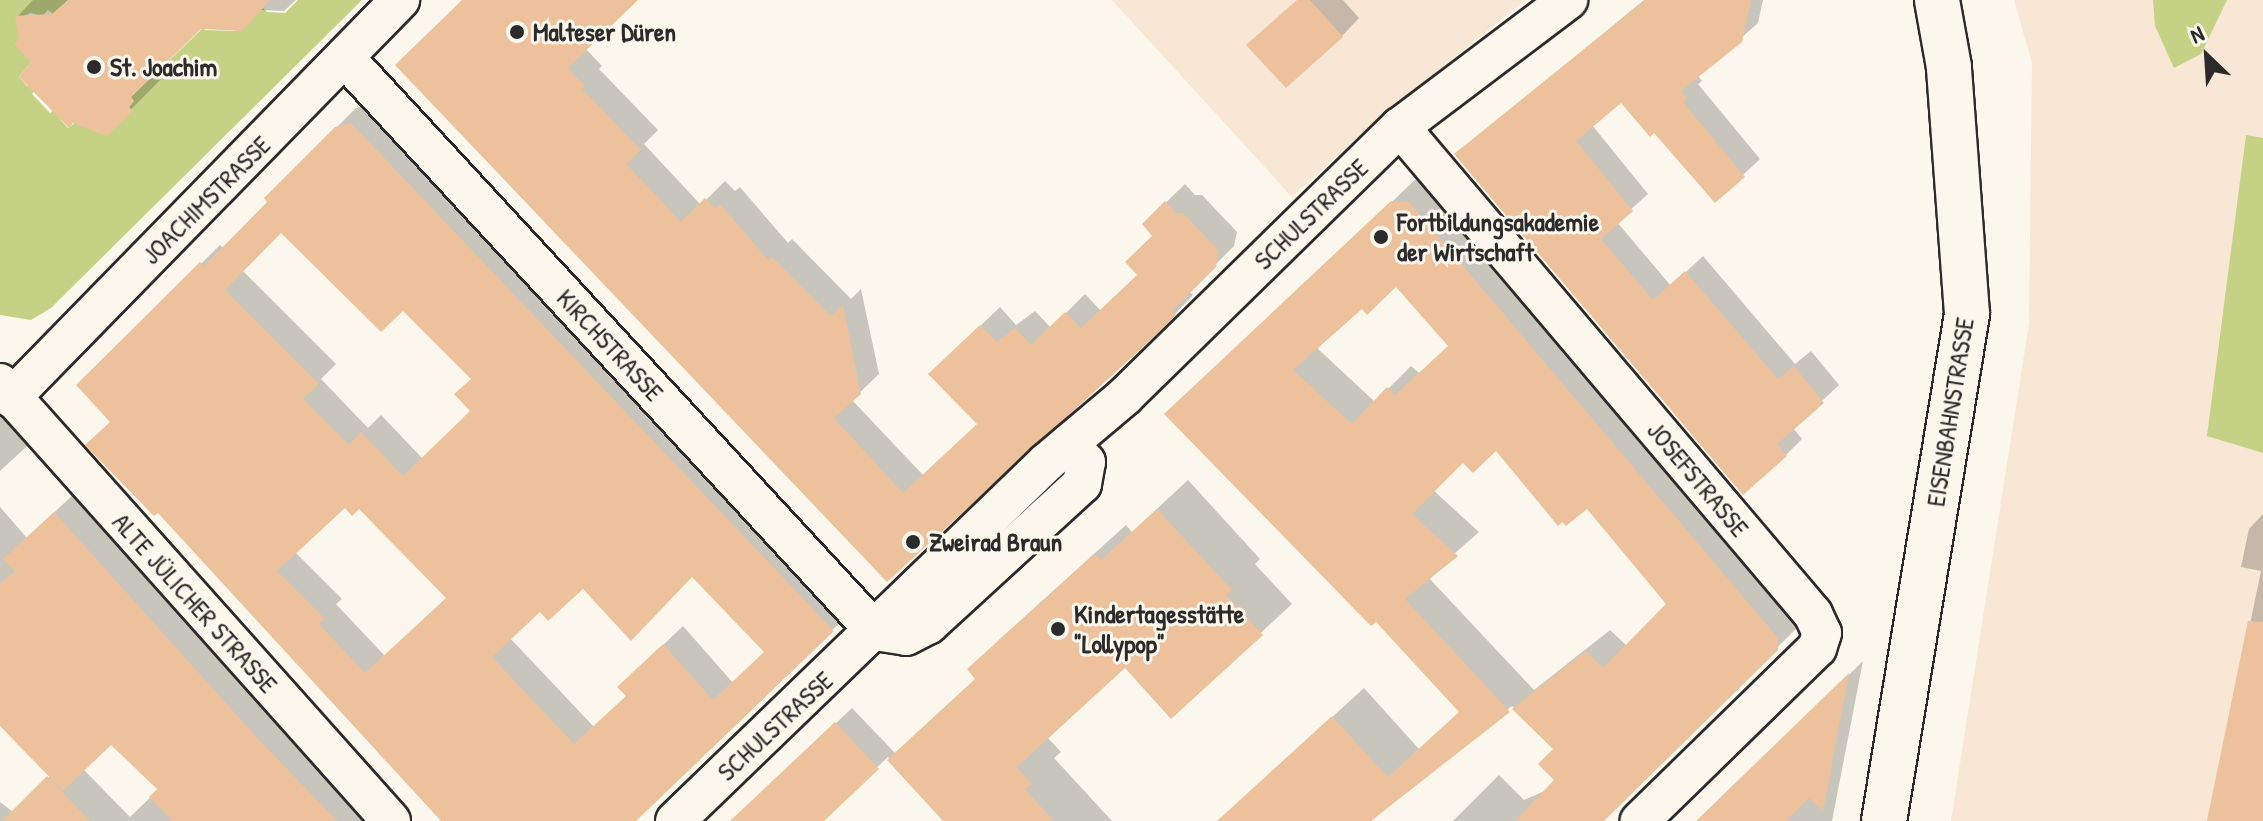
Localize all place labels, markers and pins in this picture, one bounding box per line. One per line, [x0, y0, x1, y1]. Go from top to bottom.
place label: Malteser Düren [533, 16, 676, 48]
marker: Malteser Düren [508, 23, 526, 41]
place label: St. Joachim [110, 51, 217, 83]
marker: St. Joachim [85, 58, 103, 76]
place label: Fortbildungsakademie der Wirtschaft [1397, 206, 1599, 268]
marker: Fortbildungsakademie der Wirtschaft [1372, 228, 1390, 246]
place label: Zweirad Braun [929, 526, 1062, 558]
marker: Zweirad Braun [904, 533, 922, 551]
place label: Kindertagesstätte "Lollypop" [1074, 598, 1244, 660]
marker: Kindertagesstätte "Lollypop" [1049, 620, 1067, 638]

